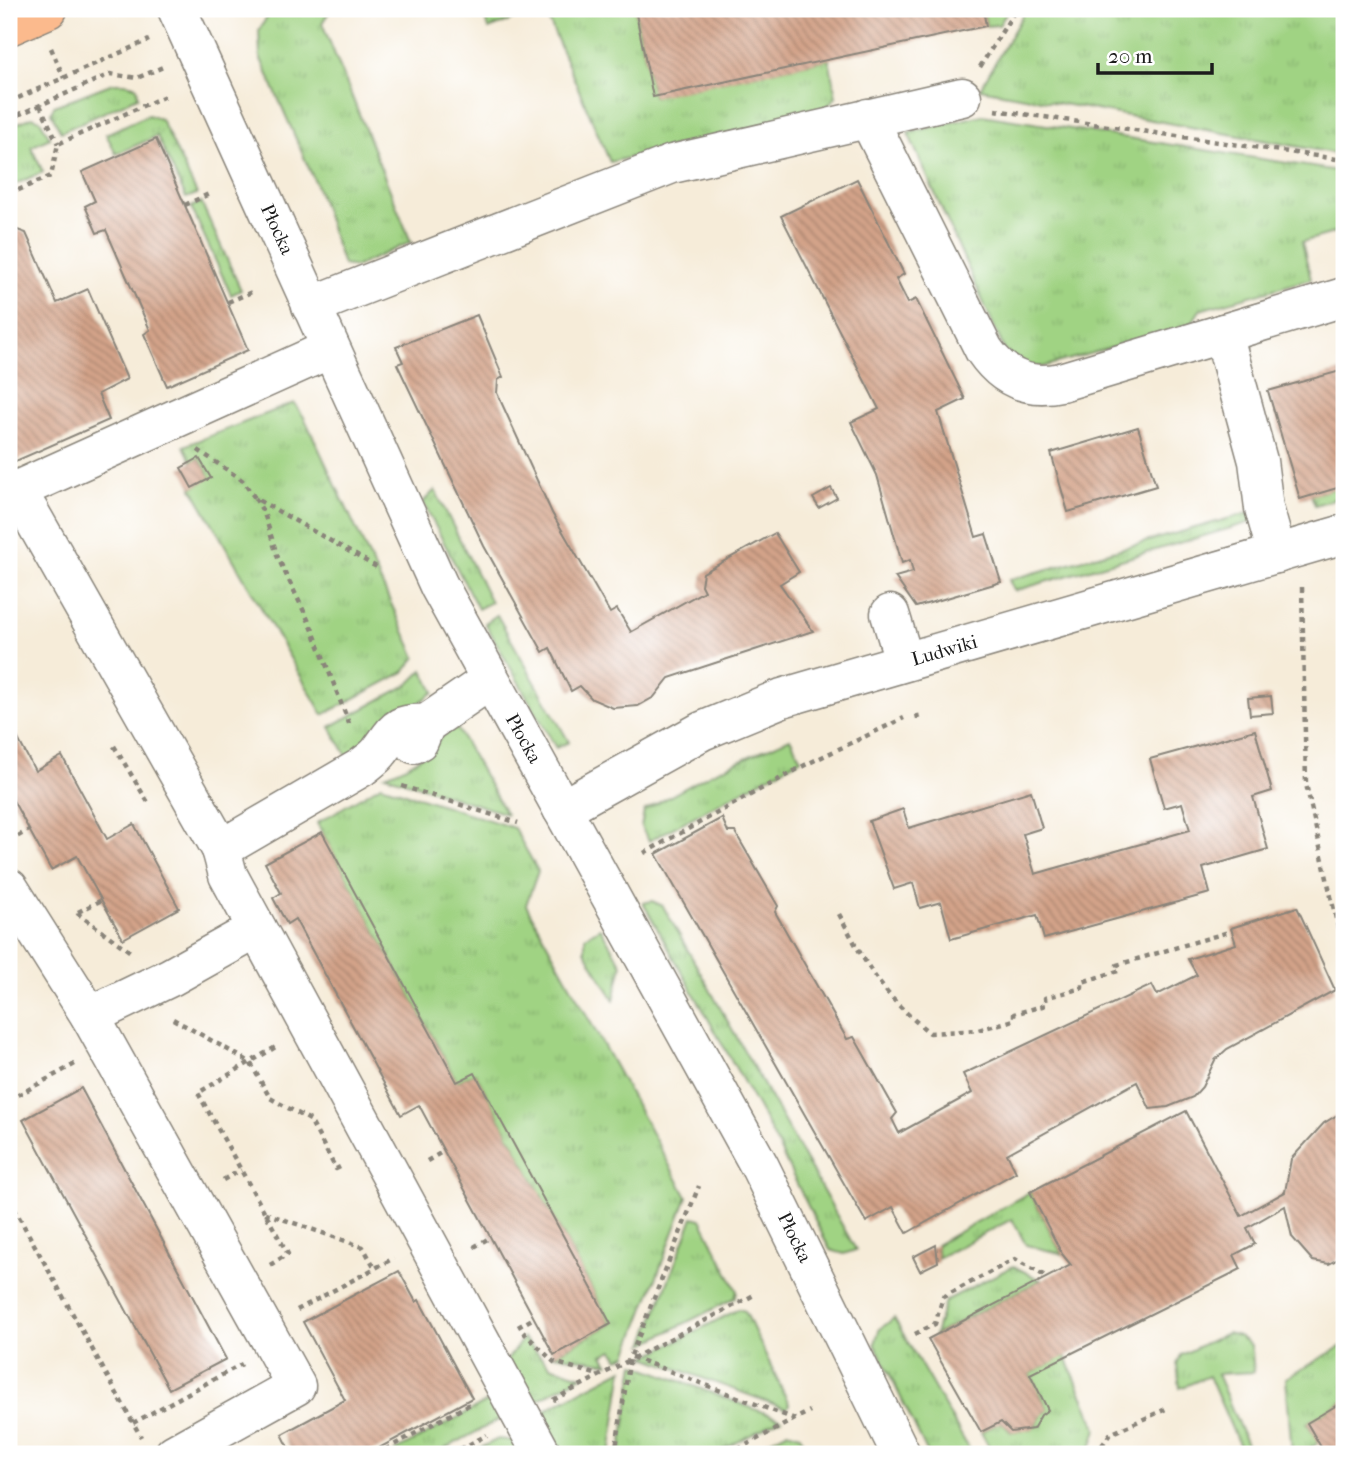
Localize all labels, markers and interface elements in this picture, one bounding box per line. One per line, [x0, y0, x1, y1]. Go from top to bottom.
scale bar [1098, 32, 1211, 76]
text: 20 m [1108, 44, 1153, 68]
street label: Płocka [256, 201, 298, 258]
street label: Ludwiki [909, 630, 980, 671]
street label: Płocka [501, 710, 546, 767]
street label: Płocka [773, 1209, 816, 1266]

